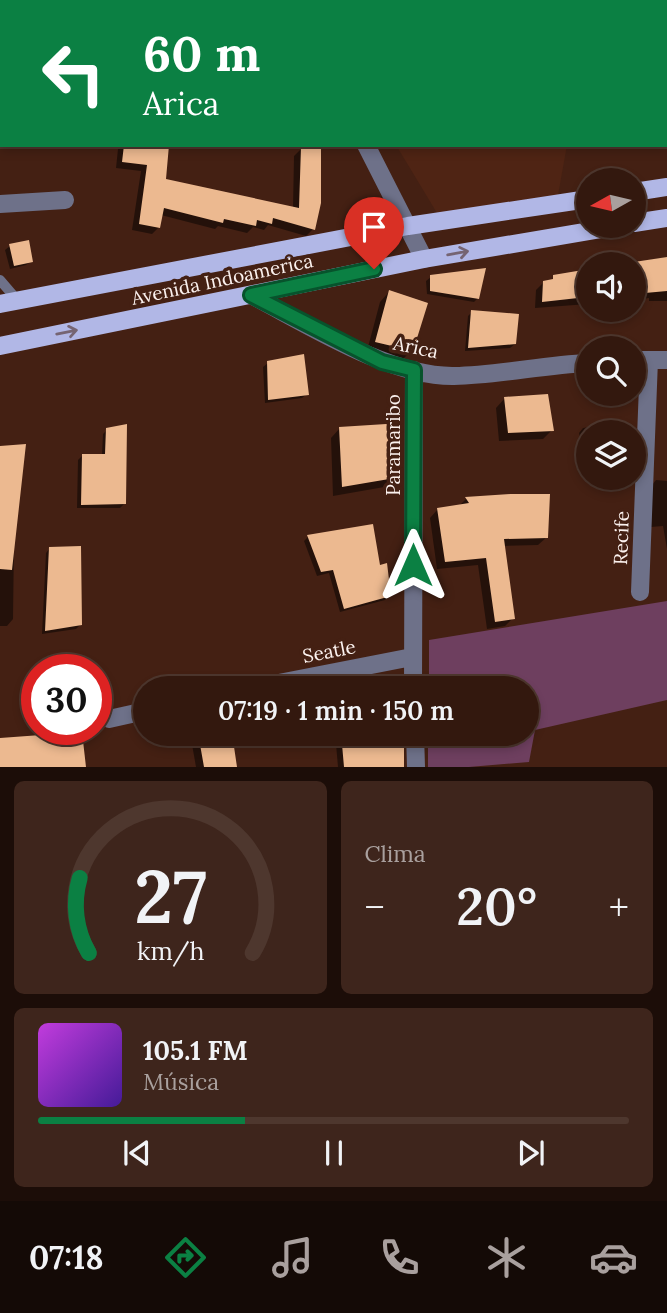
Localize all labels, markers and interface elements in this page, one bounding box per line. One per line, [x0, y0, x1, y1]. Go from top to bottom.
text: 60 m [143, 22, 260, 84]
icon: left [28, 28, 119, 119]
text: Arica [143, 83, 219, 124]
north arrow [576, 168, 646, 238]
map controls [576, 168, 646, 490]
pin [344, 197, 404, 269]
icon: arrive [355, 208, 393, 246]
one-way arrow [446, 246, 469, 259]
street label: Avenida Indoamerica [128, 248, 315, 310]
button: sound [576, 252, 646, 322]
one-way arrow [55, 325, 78, 338]
street label: Arica [390, 330, 441, 363]
button: search [576, 336, 646, 406]
street label: Paramaribo [381, 394, 405, 496]
button: layers [576, 420, 646, 490]
street label: Recife [608, 511, 634, 565]
position arrow [376, 528, 450, 602]
street label: Seatle [300, 634, 358, 668]
speed limit sign: 30 [21, 654, 112, 745]
text: 07:19 · 1 min · 150 m [218, 694, 454, 727]
text: Clima [365, 839, 426, 868]
text: 27 [134, 851, 207, 944]
text: 20° [456, 873, 537, 939]
text: − [365, 883, 385, 931]
text: + [609, 883, 629, 931]
text: km/h [136, 935, 204, 967]
text: 105.1 FM [143, 1034, 248, 1067]
text: Música [143, 1067, 219, 1096]
icon: previous [118, 1134, 156, 1172]
icon: pause [315, 1134, 353, 1172]
icon: next [512, 1134, 550, 1172]
icon: directions [161, 1233, 210, 1282]
icon: music [268, 1233, 317, 1282]
icon: phone [375, 1233, 424, 1282]
icon: climate [482, 1233, 531, 1282]
icon: car [589, 1233, 638, 1282]
text: 07:18 [29, 1237, 104, 1278]

